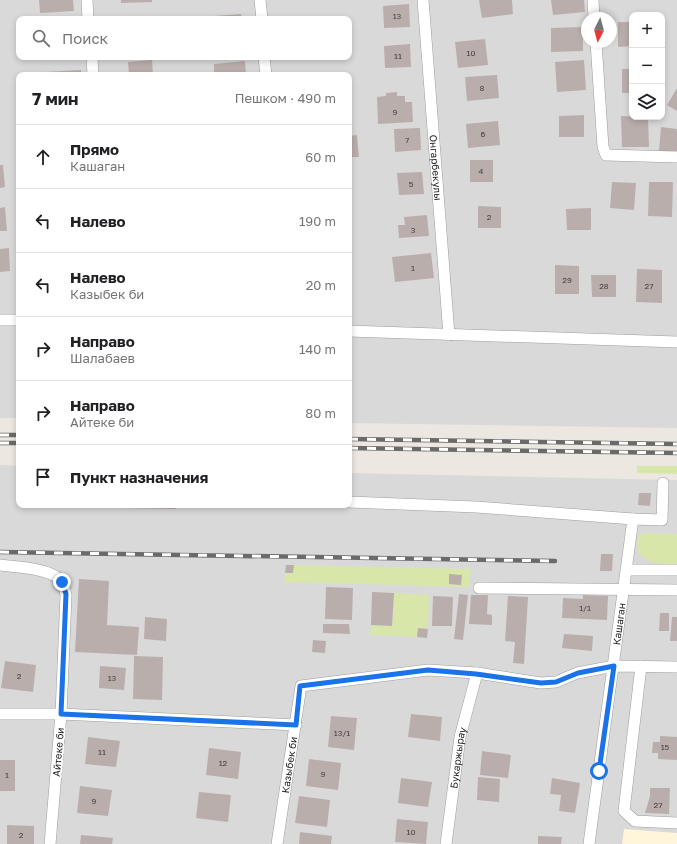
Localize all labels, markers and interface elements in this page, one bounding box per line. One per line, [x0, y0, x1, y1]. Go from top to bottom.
house number: 13 [393, 11, 402, 21]
north arrow [581, 12, 617, 48]
map controls [629, 12, 665, 120]
button: + [629, 12, 665, 48]
search box [16, 16, 352, 60]
icon: search [30, 27, 52, 49]
text: Поиск [62, 29, 108, 47]
house number: 10 [467, 48, 475, 58]
button: − [629, 48, 665, 84]
house number: 11 [394, 51, 402, 61]
house number: 8 [480, 83, 485, 93]
button: layers [629, 84, 665, 120]
text: 7 мин [32, 88, 79, 109]
text: Пешком · 490 m [235, 90, 336, 106]
house number: 9 [393, 107, 398, 117]
house number: 6 [481, 129, 486, 139]
street label: Онгарбекулы [427, 134, 445, 201]
house number: 7 [405, 135, 409, 145]
text: Прямо [70, 140, 119, 158]
icon: ahead [32, 146, 54, 168]
text: 60 m [305, 149, 336, 165]
text: Кашаган [70, 158, 125, 174]
house number: 4 [479, 166, 484, 176]
house number: 5 [409, 179, 414, 189]
icon: left [32, 210, 54, 232]
text: Налево [70, 212, 126, 230]
house number: 2 [487, 212, 492, 222]
text: 190 m [299, 213, 336, 229]
house number: 3 [411, 225, 416, 235]
house number: 1 [411, 263, 415, 273]
text: Налево [70, 268, 126, 286]
icon: left [32, 274, 54, 296]
house number: 29 [562, 275, 572, 285]
text: 20 m [306, 277, 336, 293]
house number: 28 [599, 281, 609, 291]
house number: 27 [645, 281, 653, 291]
text: Казыбек би [70, 286, 144, 302]
text: Направо [70, 332, 135, 350]
icon: right [32, 338, 54, 360]
text: 140 m [299, 341, 336, 357]
text: Шалабаев [70, 350, 135, 366]
text: Направо [70, 396, 135, 414]
icon: right [32, 402, 54, 424]
text: 80 m [305, 405, 336, 421]
text: Айтеке би [70, 414, 134, 430]
icon: arrive [32, 466, 54, 488]
text: Пункт назначения [70, 468, 208, 486]
route end [53, 573, 71, 591]
street label: Кашаган [610, 602, 628, 646]
house number: 1/1 [579, 603, 591, 613]
house number: 2 [17, 671, 22, 681]
house number: 13 [108, 673, 117, 683]
street label: Букаржырау [447, 725, 468, 789]
street label: Айтеке би [50, 727, 66, 777]
house number: 13/1 [334, 728, 350, 738]
street label: Казыбек би [279, 736, 299, 794]
house number: 15 [661, 742, 670, 752]
house number: 11 [98, 747, 106, 757]
house number: 12 [219, 758, 228, 768]
route start [590, 762, 608, 780]
house number: 9 [321, 769, 326, 779]
house number: 1 [5, 770, 9, 780]
house number: 9 [92, 796, 97, 806]
house number: 27 [654, 800, 662, 810]
house number: 10 [407, 827, 415, 837]
house number: 2 [19, 830, 24, 840]

